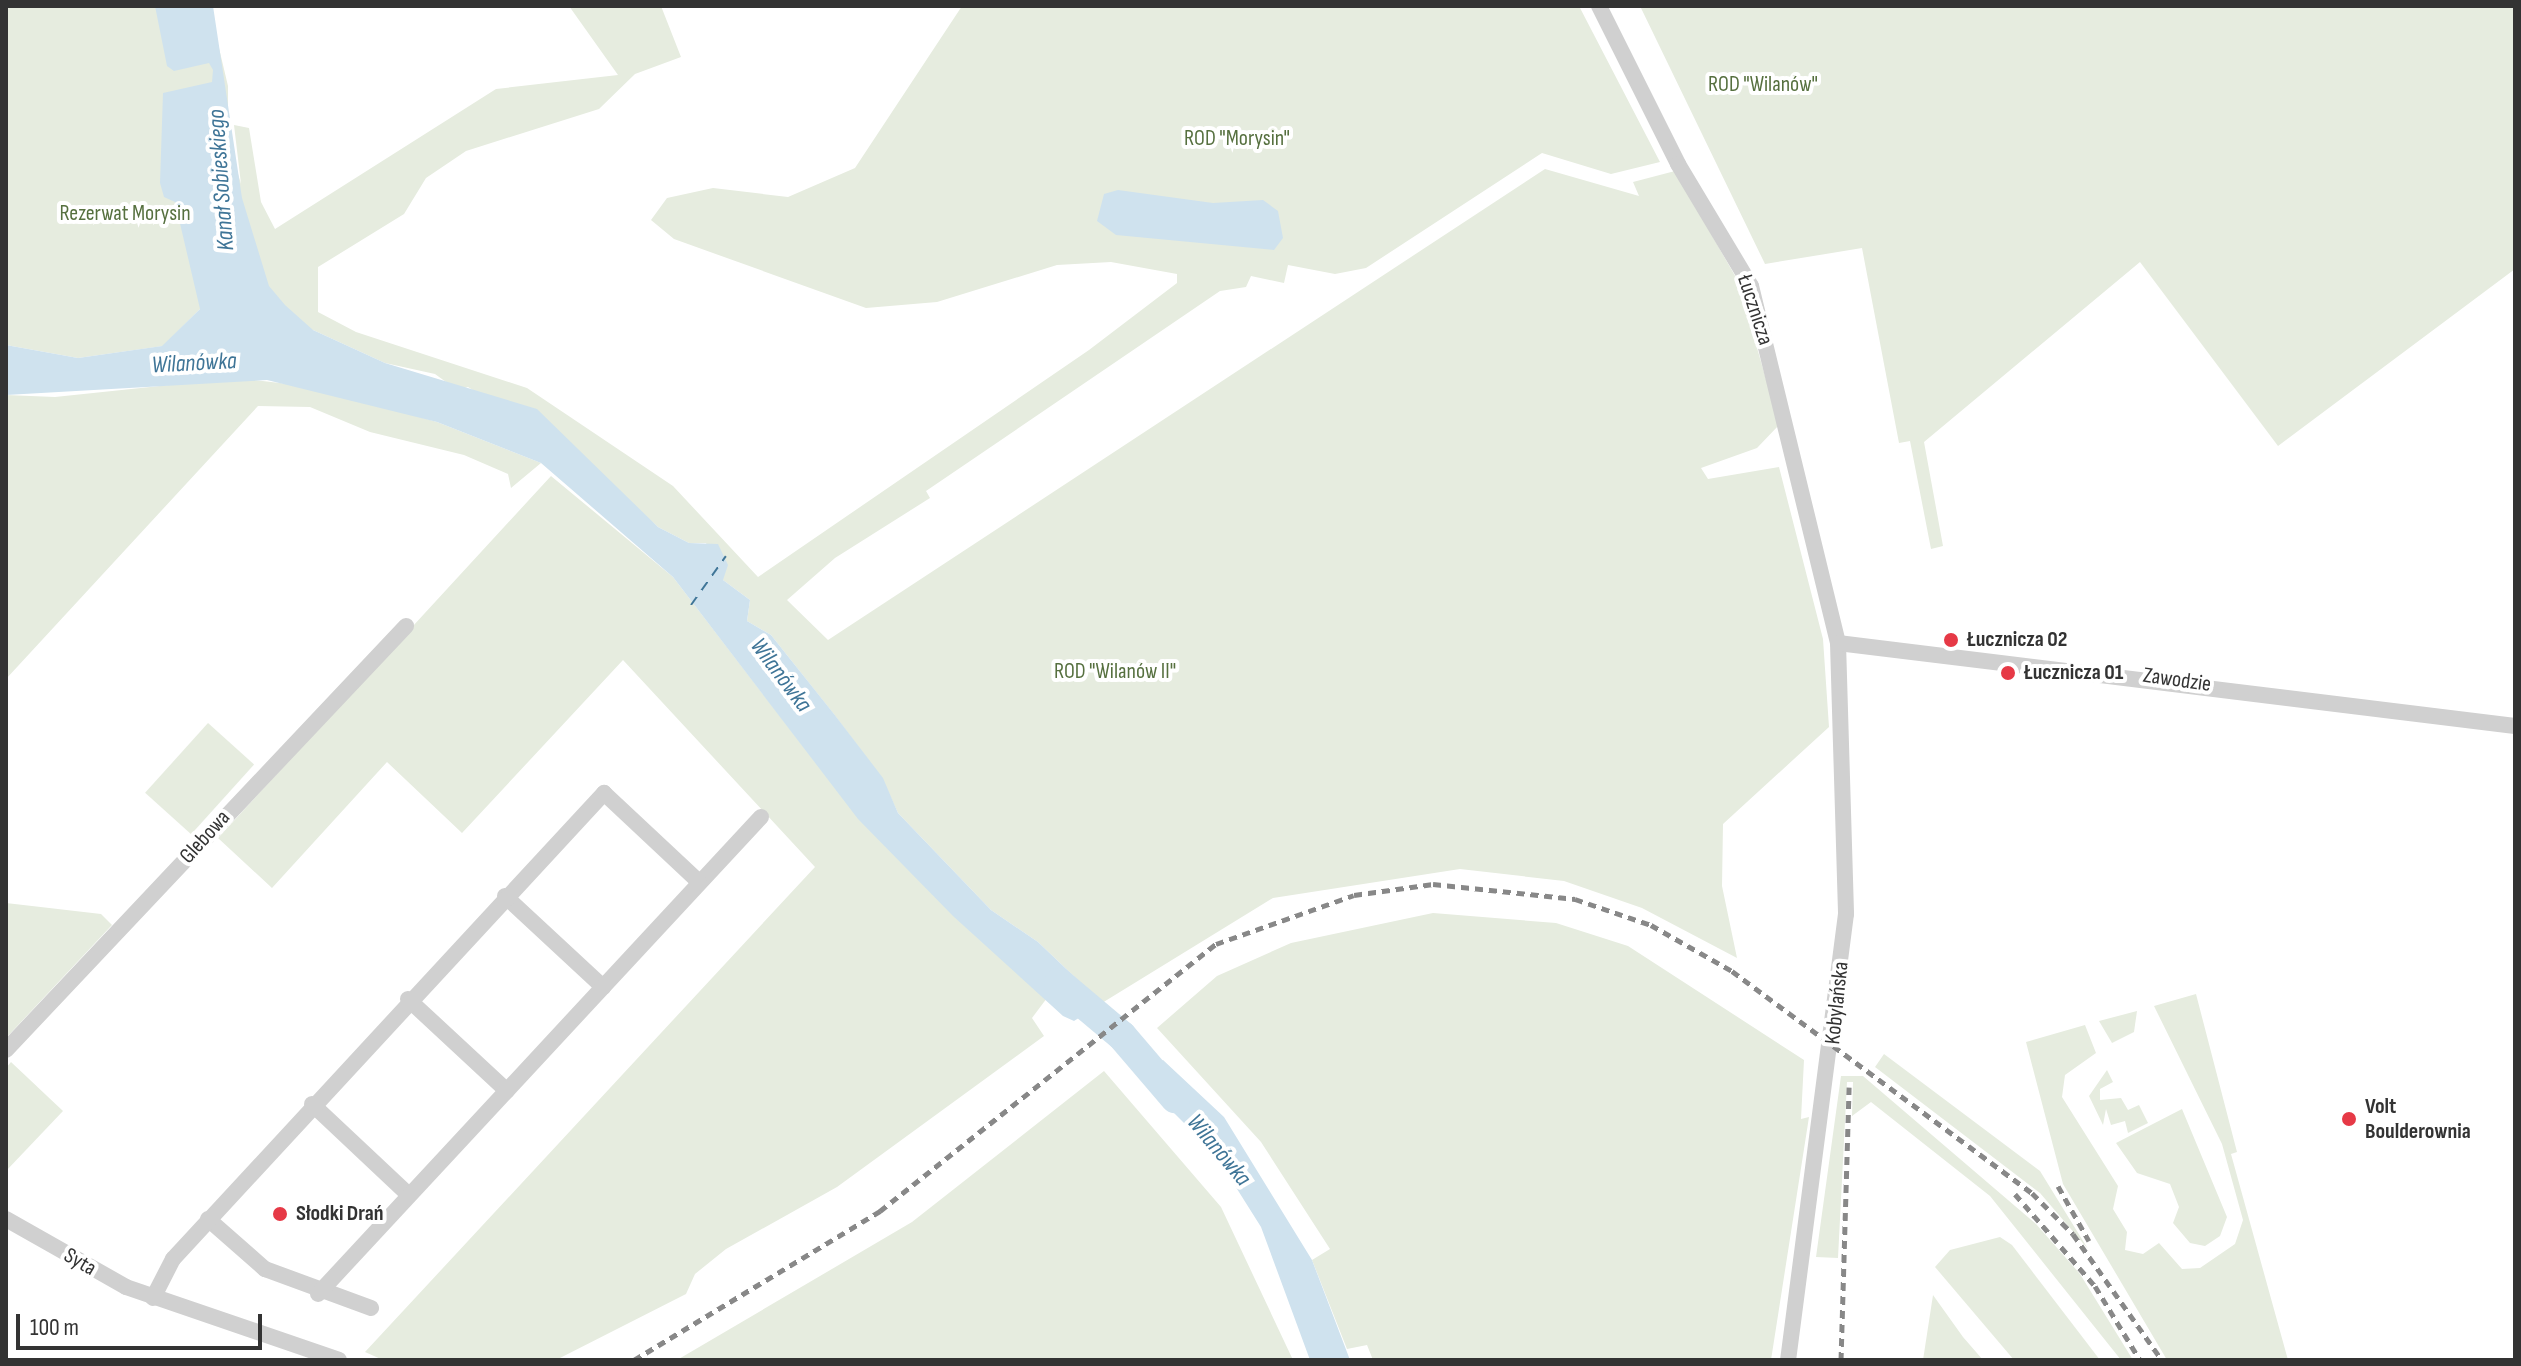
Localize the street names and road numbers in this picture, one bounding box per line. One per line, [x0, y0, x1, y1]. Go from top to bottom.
street label: Łucznicza [1731, 271, 1779, 349]
street label: Zawodzie [2141, 662, 2213, 698]
street label: Glebowa [174, 805, 236, 869]
street label: Kobylańska [1820, 960, 1854, 1046]
street label: Syta [59, 1242, 101, 1282]

